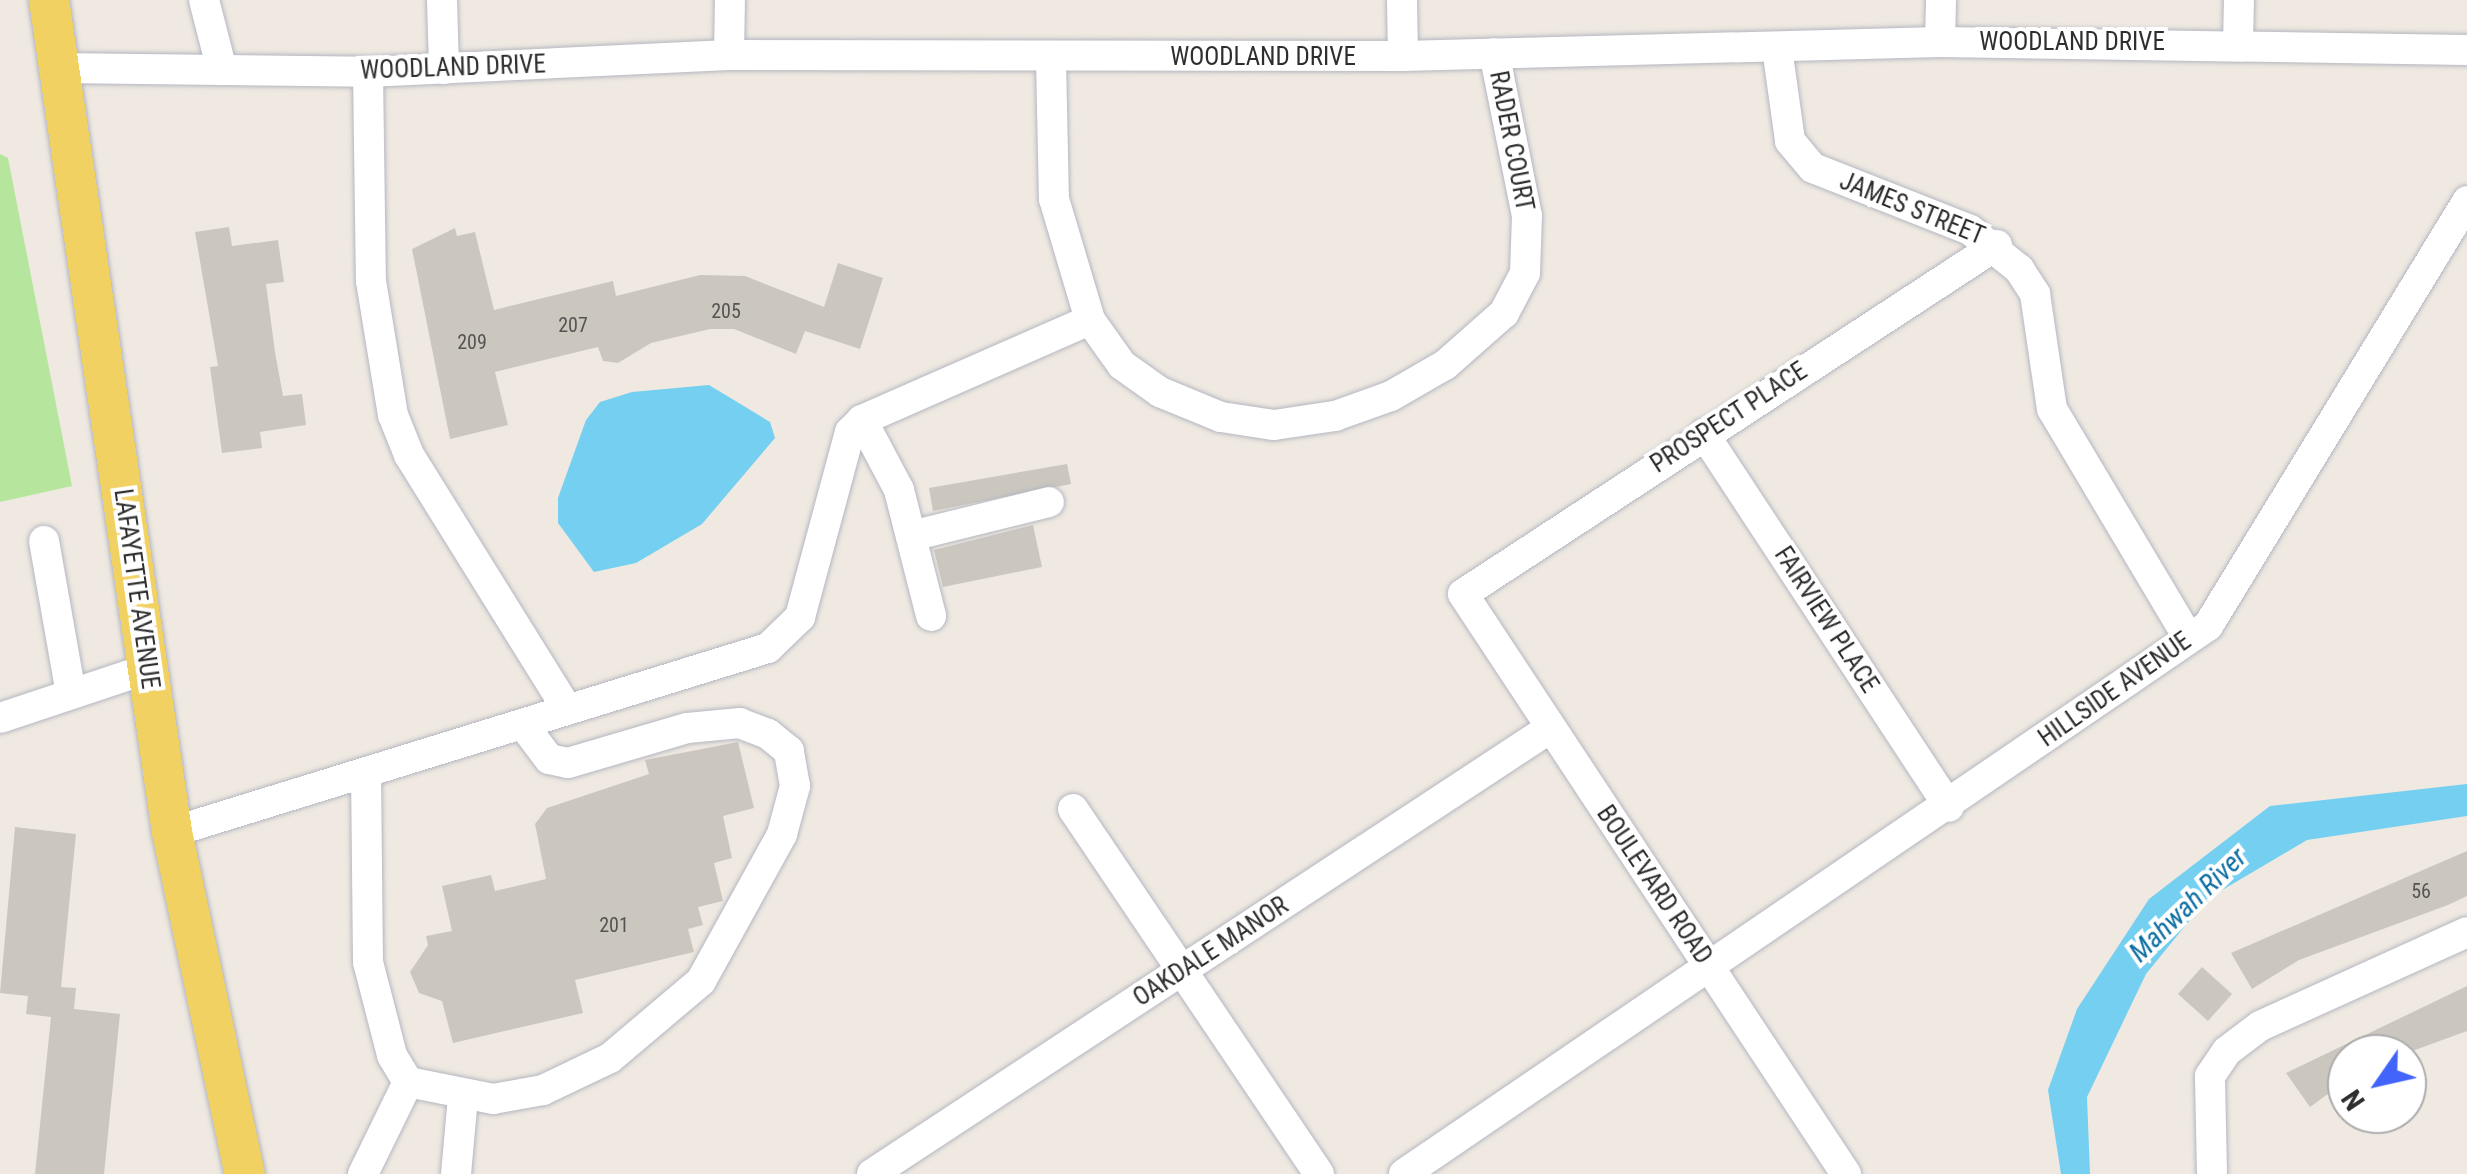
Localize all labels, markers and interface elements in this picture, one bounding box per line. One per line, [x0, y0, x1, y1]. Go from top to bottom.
street label: WOODLAND DRIVE [1979, 27, 2165, 57]
street label: WOODLAND DRIVE [1170, 42, 1356, 72]
street label: WOODLAND DRIVE [360, 50, 546, 86]
street label: RADER COURT [1483, 68, 1539, 214]
street label: JAMES STREET [1835, 166, 1989, 252]
house number: 205 [711, 299, 741, 323]
house number: 207 [558, 313, 588, 337]
house number: 209 [457, 330, 487, 354]
street label: PROSPECT PLACE [1645, 356, 1813, 480]
street label: LAFAYETTE AVENUE [107, 487, 165, 691]
street label: FAIRVIEW PLACE [1768, 541, 1884, 699]
street label: HILLSIDE AVENUE [2033, 626, 2197, 754]
street label: BOULEVARD ROAD [1590, 800, 1718, 970]
water label: Mahwah River [2122, 841, 2254, 969]
house number: 56 [2411, 879, 2431, 903]
street label: OAKDALE MANOR [1128, 891, 1294, 1013]
house number: 201 [599, 913, 629, 937]
north arrow [2327, 1034, 2427, 1134]
text: N [2335, 1084, 2372, 1116]

